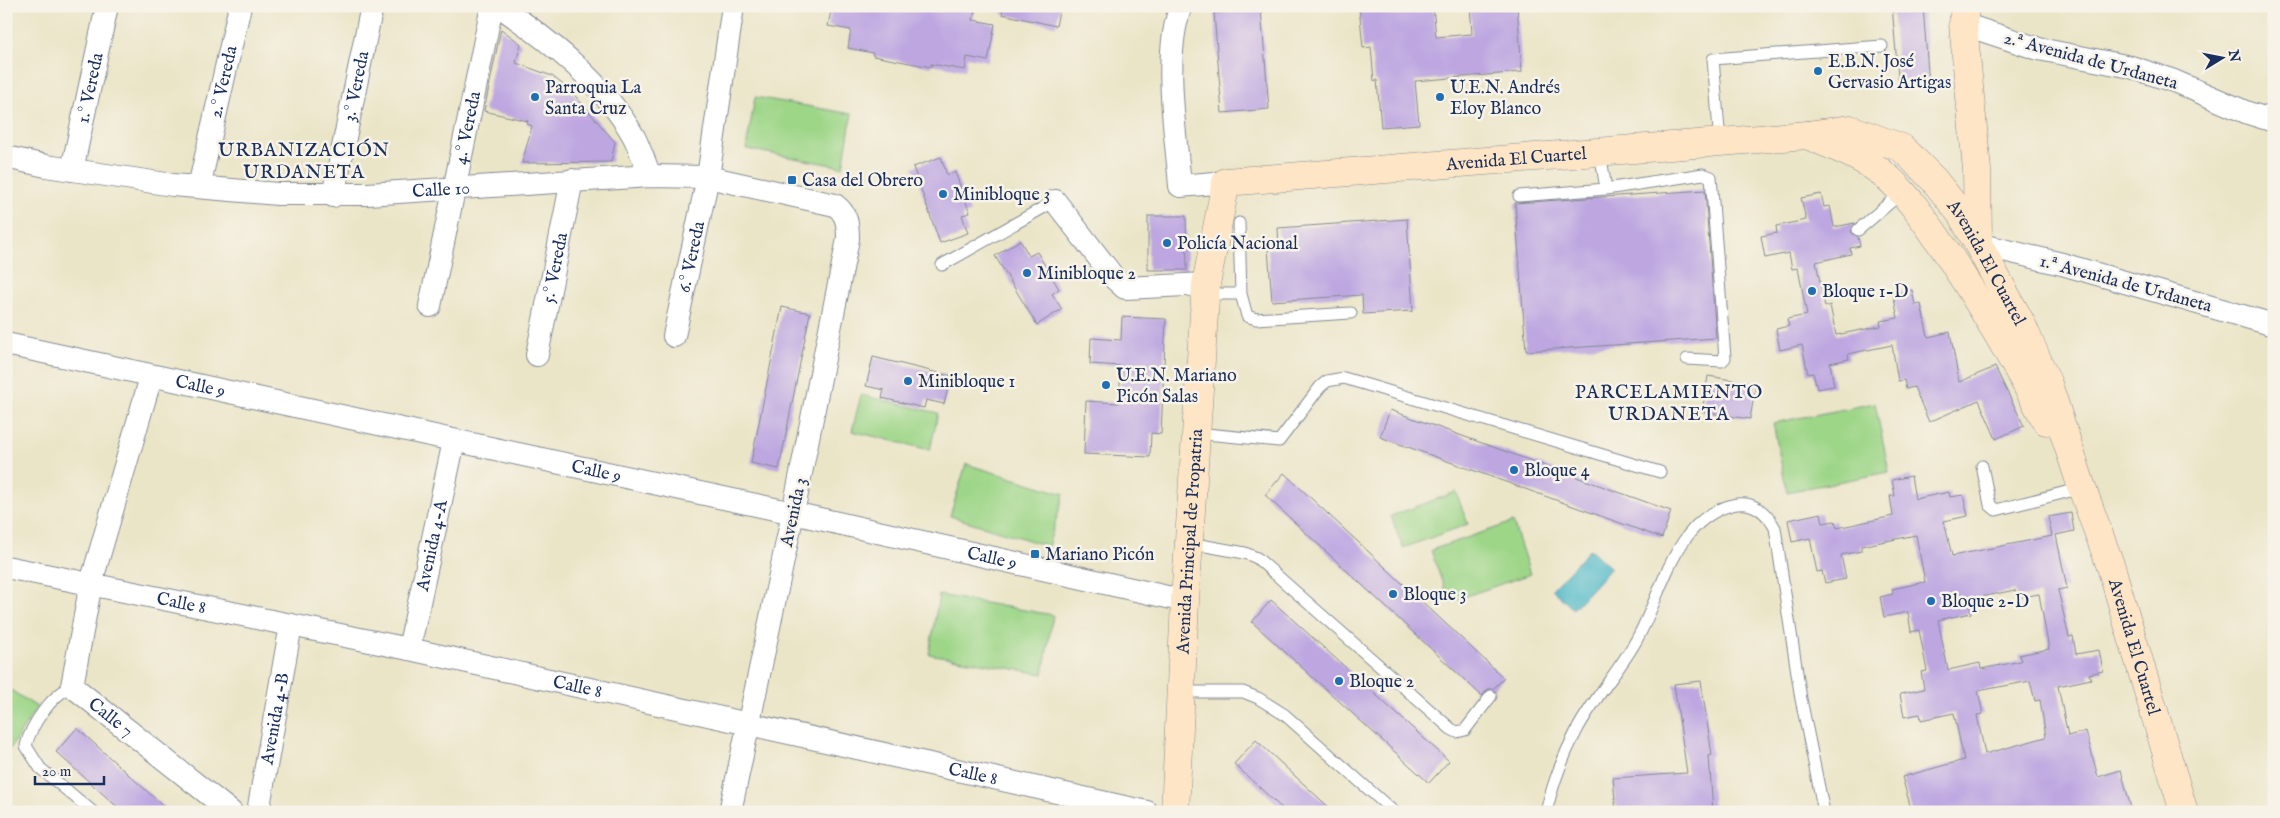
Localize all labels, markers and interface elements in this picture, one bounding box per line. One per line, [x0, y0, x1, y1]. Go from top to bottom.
street label: 2.ª Avenida de Urdaneta [2001, 27, 2180, 96]
north arrow [2198, 32, 2248, 82]
street label: 2.° Vereda [205, 43, 244, 120]
text: N [2224, 47, 2244, 63]
street label: 3.° Vereda [339, 49, 376, 124]
street label: 1.° Vereda [72, 51, 110, 126]
place label: E.B.N. José Gervasio Artigas [1828, 51, 1951, 95]
marker: E.B.N. José Gervasio Artigas [1812, 65, 1824, 77]
place label: Parroquia La Santa Cruz [545, 77, 642, 121]
place label: U.E.N. Andrés Eloy Blanco [1450, 77, 1560, 121]
street label: 4.° Vereda [450, 89, 487, 167]
marker: Parroquia La Santa Cruz [529, 91, 541, 103]
marker: U.E.N. Andrés Eloy Blanco [1434, 91, 1446, 103]
district label: URBANIZACIÓN URDANETA [218, 138, 390, 185]
street label: Avenida El Cuartel [1444, 143, 1588, 177]
place label: Casa del Obrero [802, 170, 923, 193]
marker: Casa del Obrero [786, 174, 798, 186]
street label: Calle 10 [411, 177, 471, 204]
place label: Minibloque 3 [953, 184, 1050, 207]
marker: Minibloque 3 [937, 188, 949, 200]
street label: Avenida El Cuartel [1940, 195, 2030, 330]
street label: 6.° Vereda [674, 219, 711, 295]
street label: 5.° Vereda [538, 231, 574, 305]
place label: Policía Nacional [1177, 233, 1298, 256]
marker: Policía Nacional [1161, 237, 1173, 249]
street label: 1.ª Avenida de Urdaneta [2037, 250, 2214, 319]
place label: Minibloque 2 [1037, 263, 1136, 286]
marker: Minibloque 2 [1021, 267, 1033, 279]
place label: Bloque 1-D [1822, 281, 1908, 304]
marker: Bloque 1-D [1806, 285, 1818, 297]
place label: U.E.N. Mariano Picón Salas [1116, 365, 1237, 409]
street label: Calle 9 [173, 371, 227, 404]
place label: Minibloque 1 [918, 371, 1015, 394]
marker: Minibloque 1 [902, 375, 914, 387]
marker: U.E.N. Mariano Picón Salas [1100, 379, 1112, 391]
district label: PARCELAMIENTO URDANETA [1575, 381, 1763, 427]
street label: Avenida Principal de Propatria [1172, 428, 1209, 656]
street label: Calle 9 [569, 456, 623, 489]
place label: Bloque 4 [1524, 460, 1590, 483]
marker: Bloque 4 [1508, 464, 1520, 476]
street label: Avenida 3 [776, 476, 813, 550]
street label: Avenida 4-A [412, 497, 454, 595]
street label: Calle 9 [965, 542, 1019, 576]
place label: Mariano Picón [1045, 544, 1155, 567]
marker: Mariano Picón [1029, 548, 1041, 560]
street label: Avenida El Cuartel [2102, 575, 2164, 718]
place label: Bloque 3 [1403, 584, 1467, 607]
street label: Calle 8 [154, 588, 208, 620]
marker: Bloque 3 [1387, 588, 1399, 600]
place label: Bloque 2-D [1941, 591, 2029, 614]
marker: Bloque 2-D [1925, 595, 1937, 607]
street label: Avenida 4-B [256, 671, 295, 767]
street label: Calle 8 [551, 671, 604, 704]
place label: Bloque 2 [1349, 671, 1414, 694]
marker: Bloque 2 [1333, 675, 1345, 687]
street label: Calle 7 [83, 693, 137, 743]
scale bar [35, 753, 104, 785]
street label: Calle 8 [946, 758, 1000, 792]
text: 20 m [42, 762, 72, 781]

